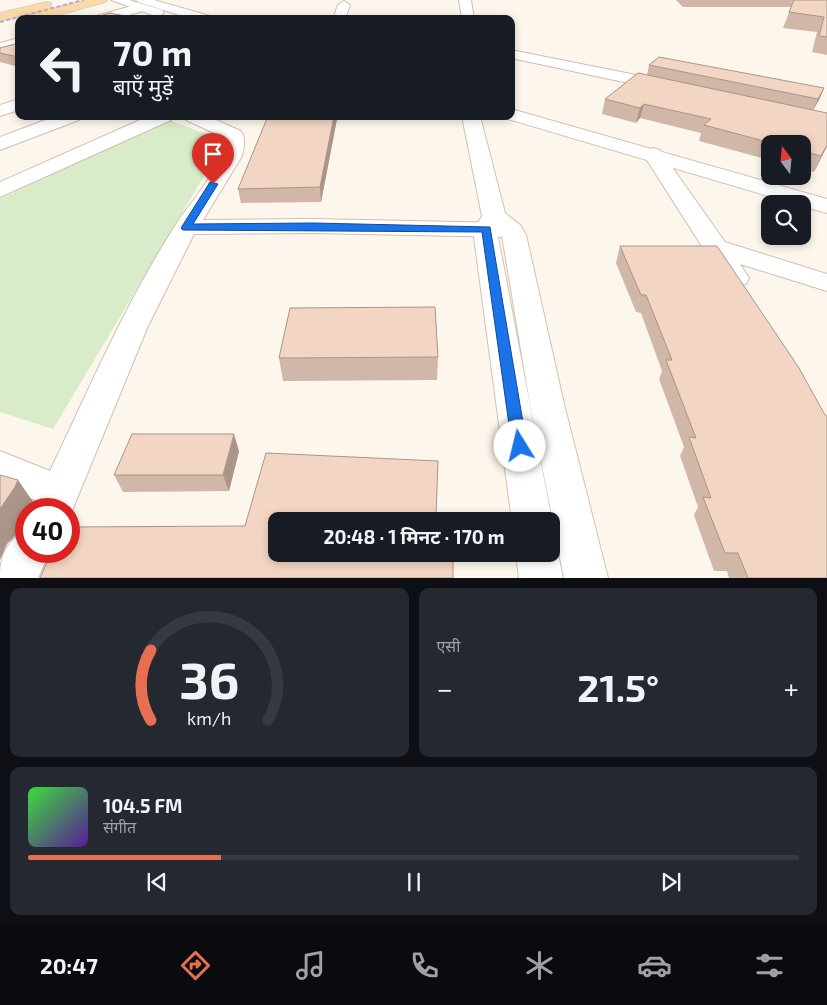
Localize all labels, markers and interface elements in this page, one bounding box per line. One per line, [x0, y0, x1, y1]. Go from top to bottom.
text: 70 m [113, 31, 192, 73]
icon: left [30, 35, 95, 100]
text: बाएँ मुड़ें [113, 73, 173, 99]
pin [192, 133, 234, 184]
north arrow [761, 135, 811, 185]
map controls [761, 135, 811, 245]
icon: arrive [199, 140, 227, 168]
button: search [761, 195, 811, 245]
position arrow [493, 419, 545, 471]
speed limit sign: 40 [15, 498, 80, 563]
text: 20:48 · 1 मिनट · 170 m [323, 525, 505, 548]
text: एसी [437, 636, 460, 655]
text: 36 [179, 647, 239, 709]
text: 21.5° [577, 664, 659, 710]
text: − [437, 671, 453, 705]
text: + [784, 671, 799, 705]
text: km/h [187, 707, 231, 729]
text: 104.5 FM [103, 794, 183, 817]
text: संगीत [103, 817, 136, 836]
icon: previous [143, 868, 171, 896]
icon: pause [400, 868, 428, 896]
icon: next [657, 868, 685, 896]
icon: directions [178, 948, 213, 983]
icon: music [293, 948, 328, 983]
icon: phone [407, 948, 442, 983]
icon: climate [522, 948, 557, 983]
icon: car [637, 948, 672, 983]
icon: filters [752, 948, 787, 983]
text: 20:47 [40, 952, 98, 978]

